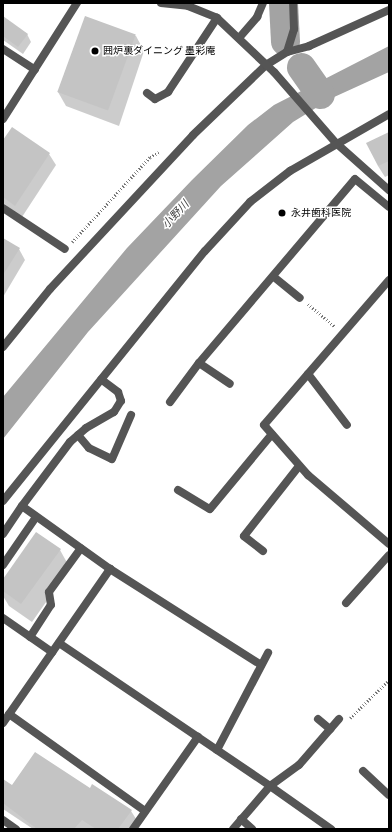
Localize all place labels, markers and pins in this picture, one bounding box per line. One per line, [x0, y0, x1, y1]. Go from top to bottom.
place label: 囲炉裏ダイニング 墨彩庵 [103, 45, 215, 57]
marker: 囲炉裏ダイニング 墨彩庵 [90, 46, 100, 56]
marker: 永井歯科医院 [276, 207, 288, 219]
place label: 永井歯科医院 [291, 207, 351, 219]

